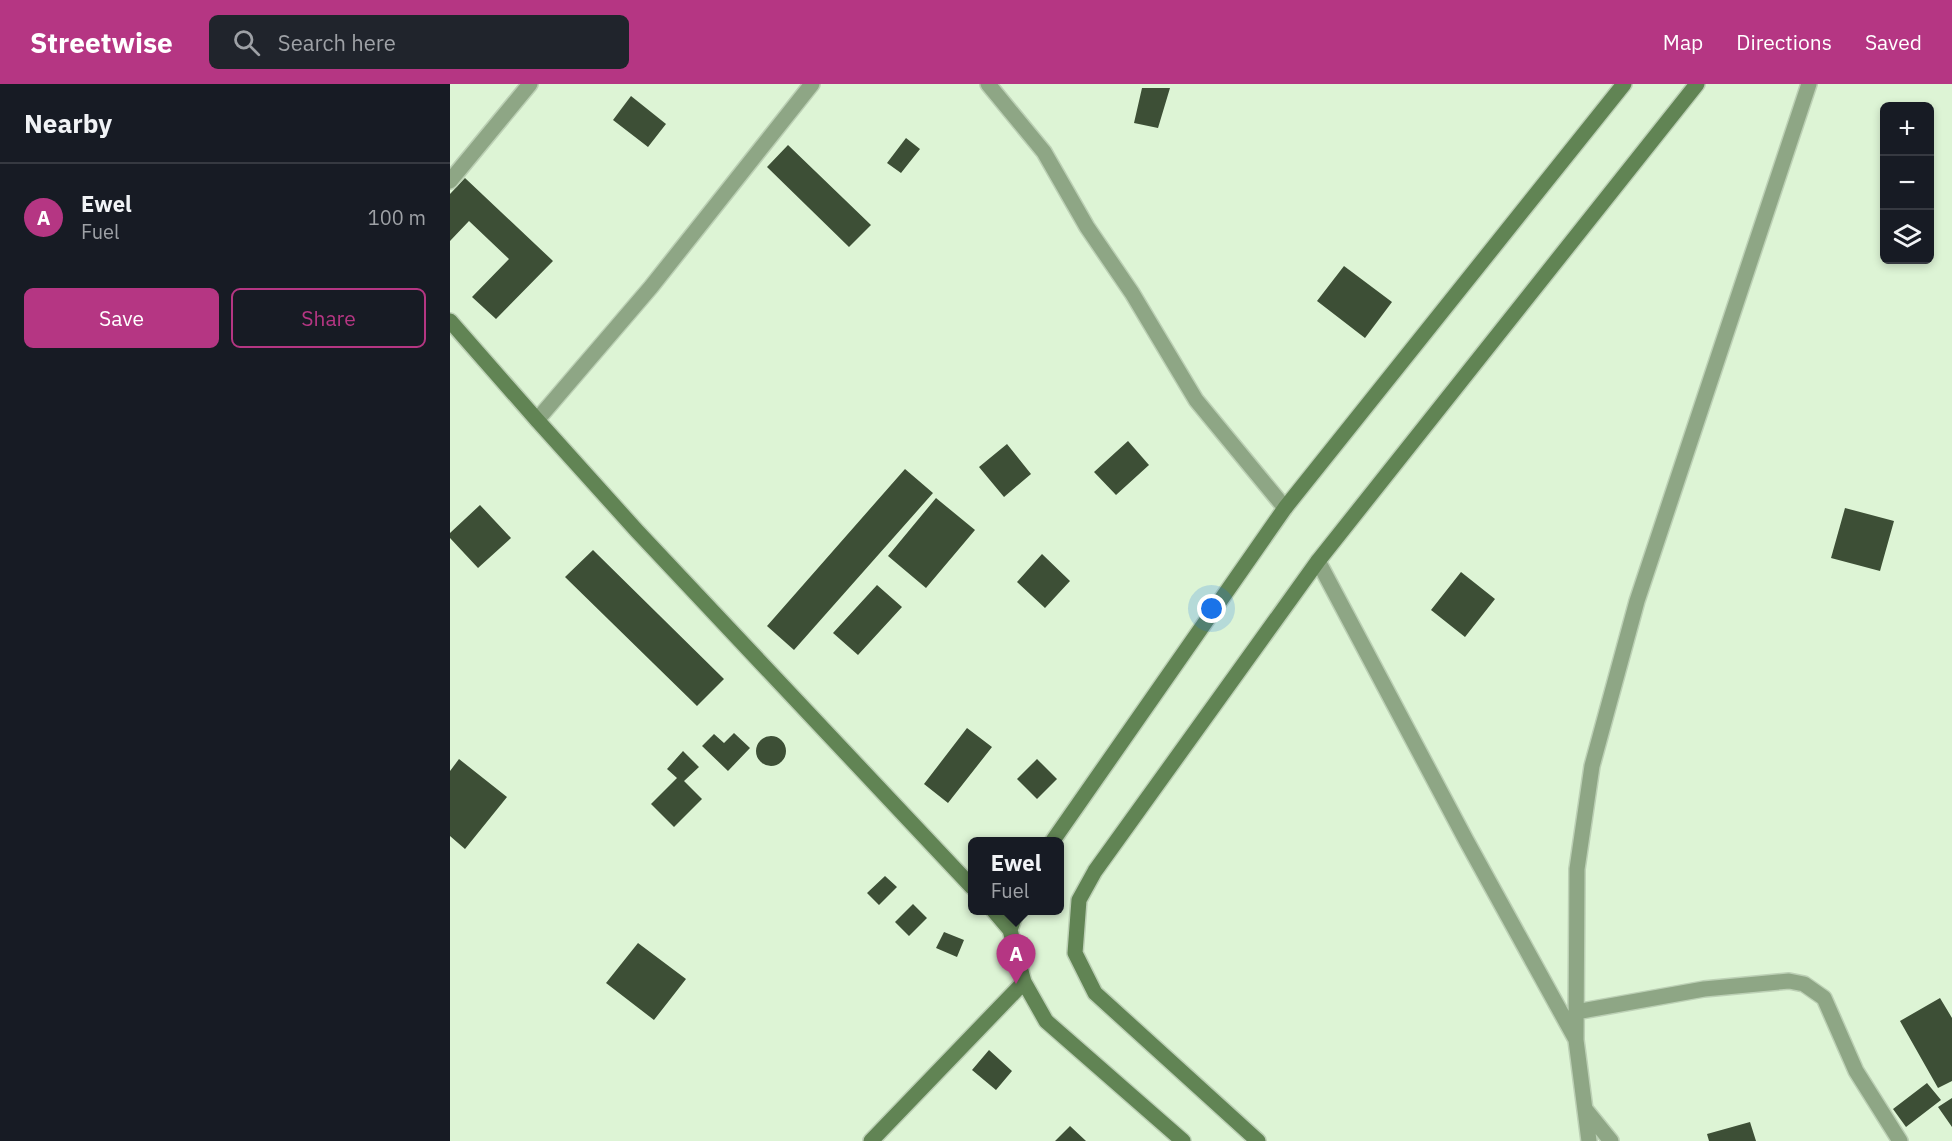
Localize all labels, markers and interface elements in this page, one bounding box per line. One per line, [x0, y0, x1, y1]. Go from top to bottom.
search box [209, 15, 629, 69]
text: Streetwise [30, 24, 173, 61]
icon: search [230, 26, 263, 59]
text: Search here [278, 28, 396, 57]
text: Map [1663, 28, 1703, 56]
text: Directions [1736, 28, 1832, 56]
text: Saved [1865, 28, 1922, 56]
map controls [1880, 102, 1934, 264]
button: + [1880, 102, 1934, 156]
text: Nearby [24, 106, 112, 140]
button: − [1880, 156, 1934, 210]
text: Ewel [81, 189, 132, 218]
text: A [37, 204, 50, 231]
text: 100 m [368, 204, 426, 231]
button: layers [1880, 210, 1934, 264]
text: Fuel [81, 218, 119, 245]
button: Save [24, 288, 219, 348]
button: Share [231, 288, 426, 348]
your location [1197, 594, 1226, 623]
popup [968, 837, 1064, 915]
text: Ewel [991, 848, 1041, 877]
text: Fuel [991, 877, 1029, 904]
pin: A [996, 934, 1036, 984]

